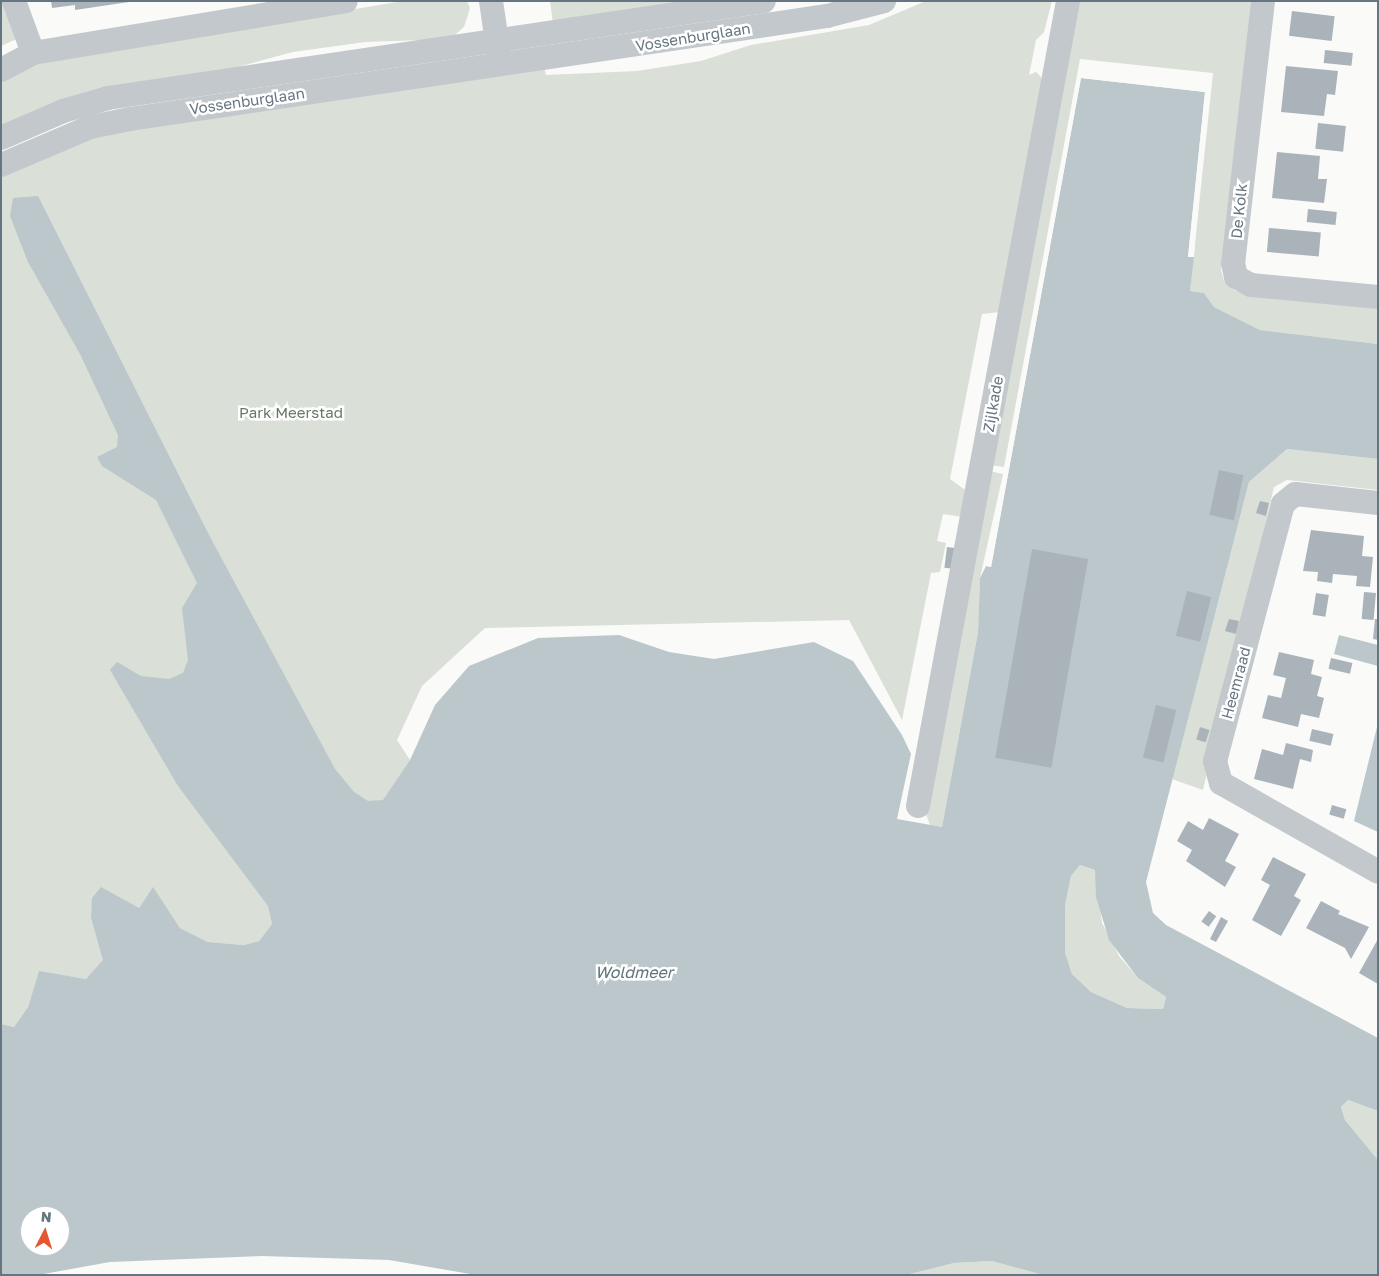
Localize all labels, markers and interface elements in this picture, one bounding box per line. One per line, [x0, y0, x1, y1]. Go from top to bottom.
street label: Vossenburglaan [634, 19, 752, 55]
street label: Vossenburglaan [188, 84, 306, 118]
street label: De Kolk [1227, 183, 1251, 239]
street label: Zijlkade [979, 375, 1007, 433]
park label: Park Meerstad [239, 404, 343, 422]
street label: Heemraad [1218, 645, 1254, 721]
water label: Woldmeer [595, 962, 673, 982]
north arrow [20, 1206, 70, 1256]
text: N [40, 1208, 52, 1225]

